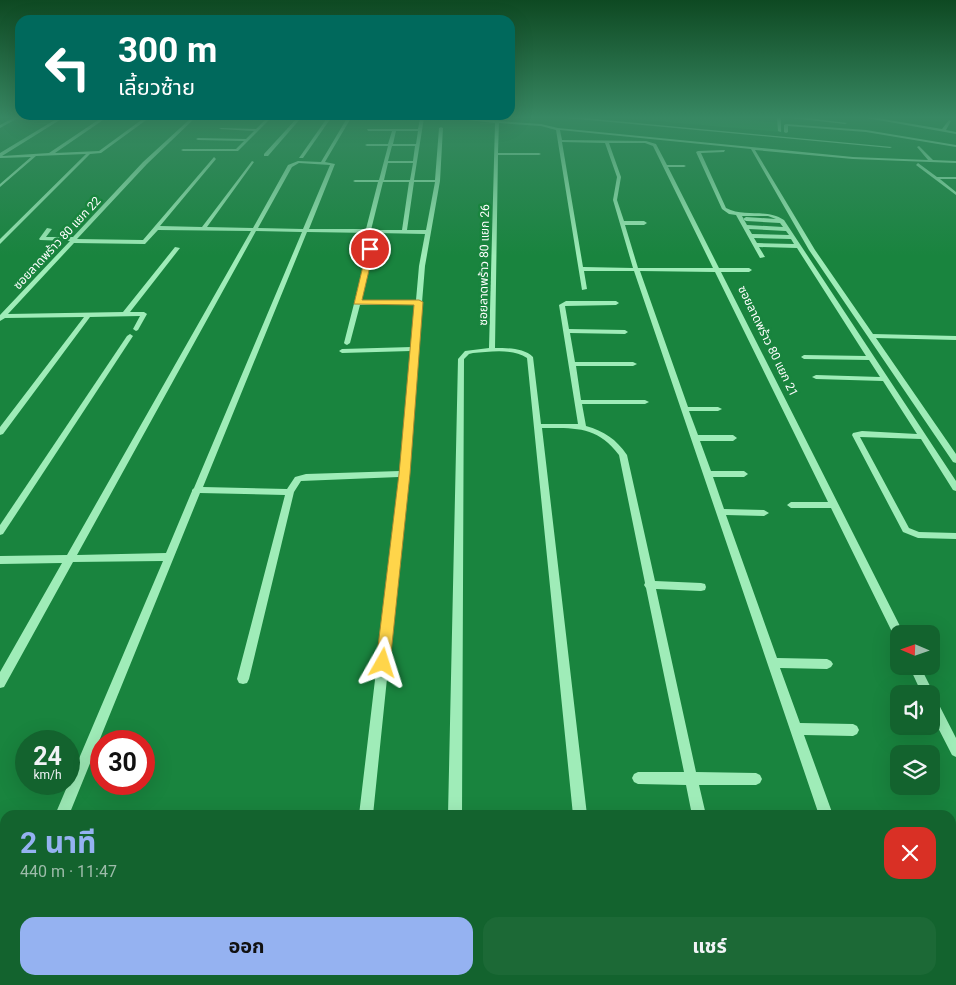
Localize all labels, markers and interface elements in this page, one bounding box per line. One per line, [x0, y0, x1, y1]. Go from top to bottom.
text: 300 m [118, 30, 217, 71]
icon: left [35, 35, 100, 100]
text: เลี้ยวซ้าย [118, 75, 195, 100]
street label: ซอยลาดพร้าว 80 แยก 22 [10, 194, 104, 292]
street label: ซอยลาดพร้าว 80 แยก 26 [476, 204, 492, 326]
pin [349, 228, 391, 270]
icon: arrive [356, 235, 384, 263]
street label: ซอยลาดพร้าว 80 แยก 21 [735, 283, 801, 399]
north arrow [890, 625, 940, 675]
map controls [890, 625, 940, 795]
position arrow [356, 636, 408, 688]
button: sound [890, 685, 940, 735]
speed limit sign: 30 [90, 730, 155, 795]
text: 24 [33, 742, 62, 771]
button: layers [890, 745, 940, 795]
text: km/h [33, 768, 62, 782]
text: 2 นาที [20, 825, 96, 860]
button: close [884, 827, 936, 879]
text: 440 m · 11:47 [20, 862, 117, 881]
button: ออก [20, 917, 473, 975]
button: แชร์ [483, 917, 936, 975]

